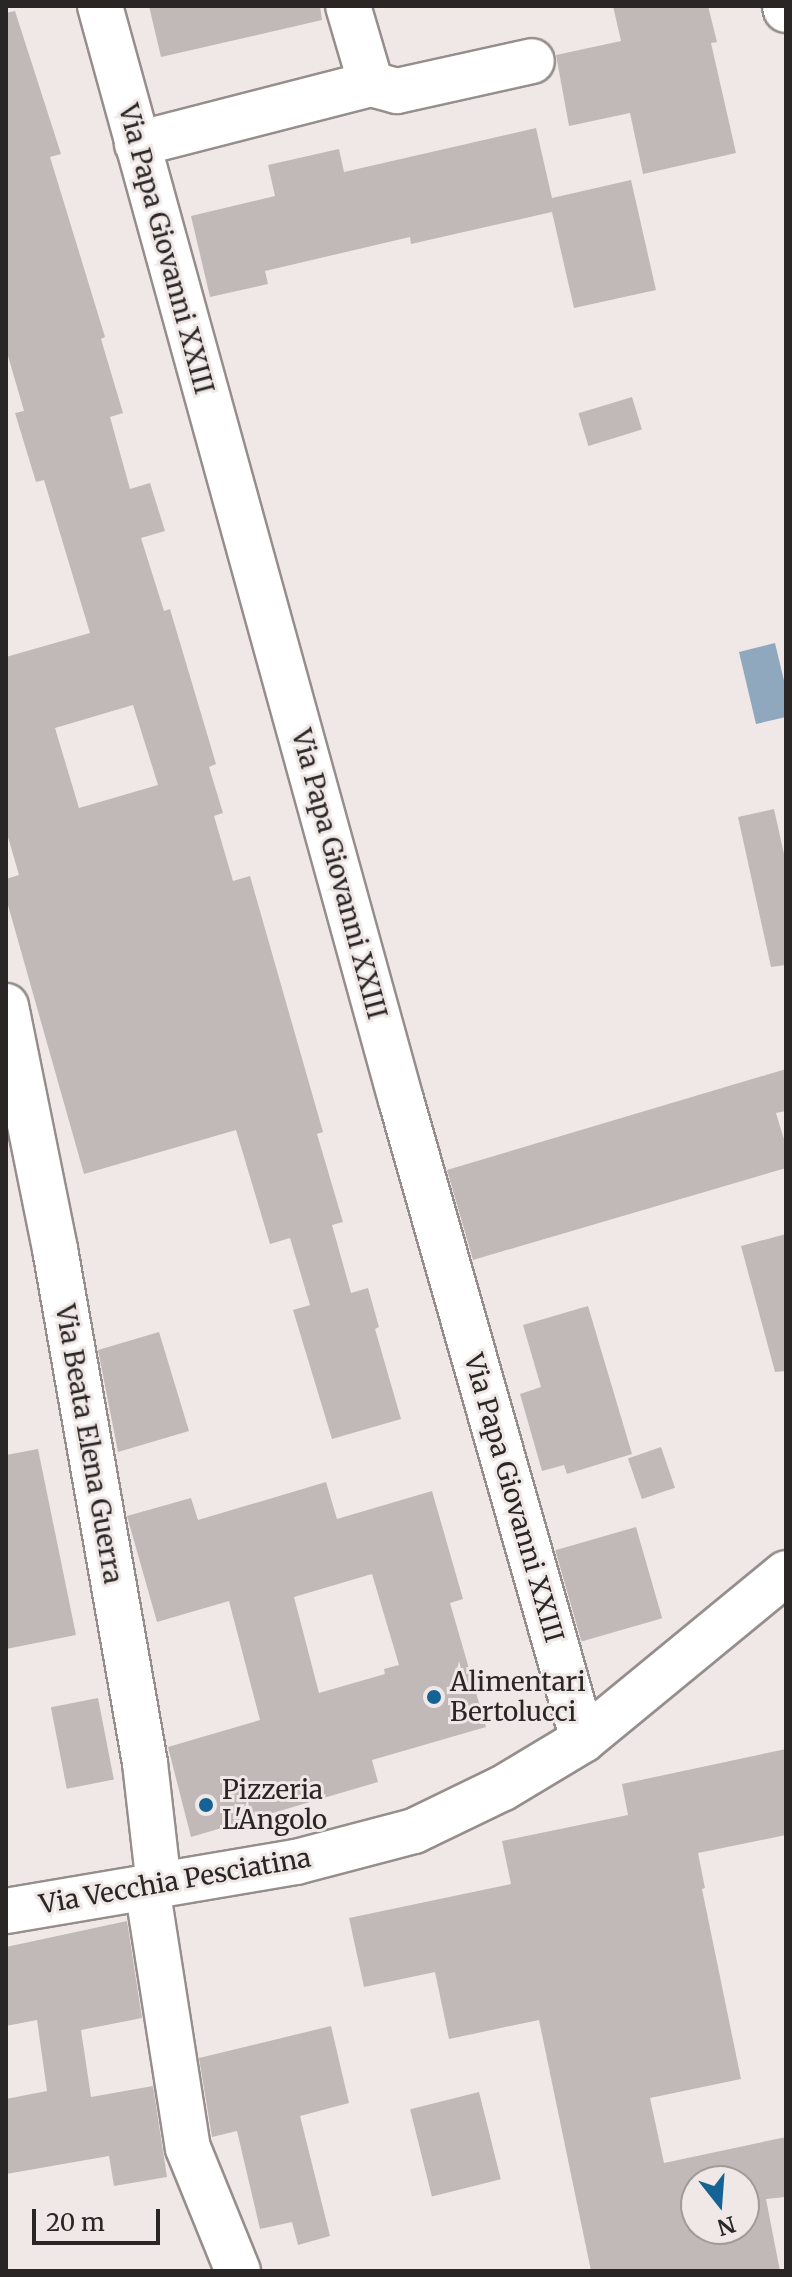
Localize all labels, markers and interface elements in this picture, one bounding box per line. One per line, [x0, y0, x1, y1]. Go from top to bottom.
street label: Via Papa Giovanni XXIII [112, 101, 220, 397]
street label: Via Papa Giovanni XXIII [285, 726, 393, 1022]
street label: Via Beata Elena Guerra [49, 1302, 129, 1586]
street label: Via Papa Giovanni XXIII [458, 1350, 570, 1646]
place label: Alimentari Bertolucci [450, 1666, 586, 1728]
marker: Alimentari Bertolucci [425, 1688, 443, 1706]
place label: Pizzeria L'Angolo [222, 1774, 327, 1836]
marker: Pizzeria L'Angolo [197, 1796, 215, 1814]
street label: Via Vecchia Pesciatina [37, 1842, 313, 1920]
north arrow [680, 2165, 760, 2245]
scale bar [36, 2193, 164, 2243]
text: 20 m [46, 2207, 105, 2238]
text: N [714, 2210, 739, 2242]

